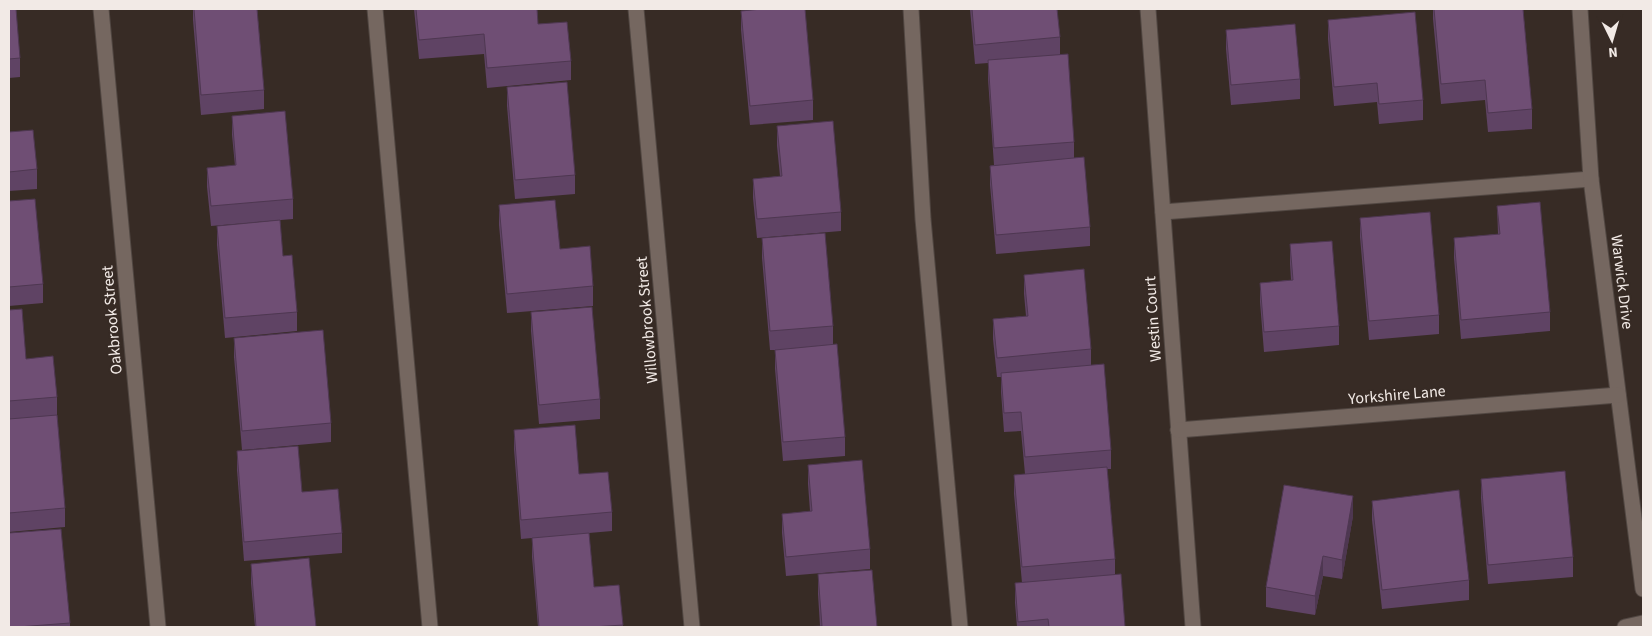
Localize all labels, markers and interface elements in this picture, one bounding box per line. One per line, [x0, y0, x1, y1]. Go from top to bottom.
north arrow [1587, 15, 1637, 65]
text: N [1608, 42, 1619, 62]
street label: Warwick Drive [1605, 234, 1639, 330]
street label: Willowbrook Street [630, 255, 664, 385]
street label: Oakbrook Street [96, 264, 128, 375]
street label: Westin Court [1139, 275, 1167, 362]
street label: Yorkshire Lane [1346, 380, 1447, 410]

